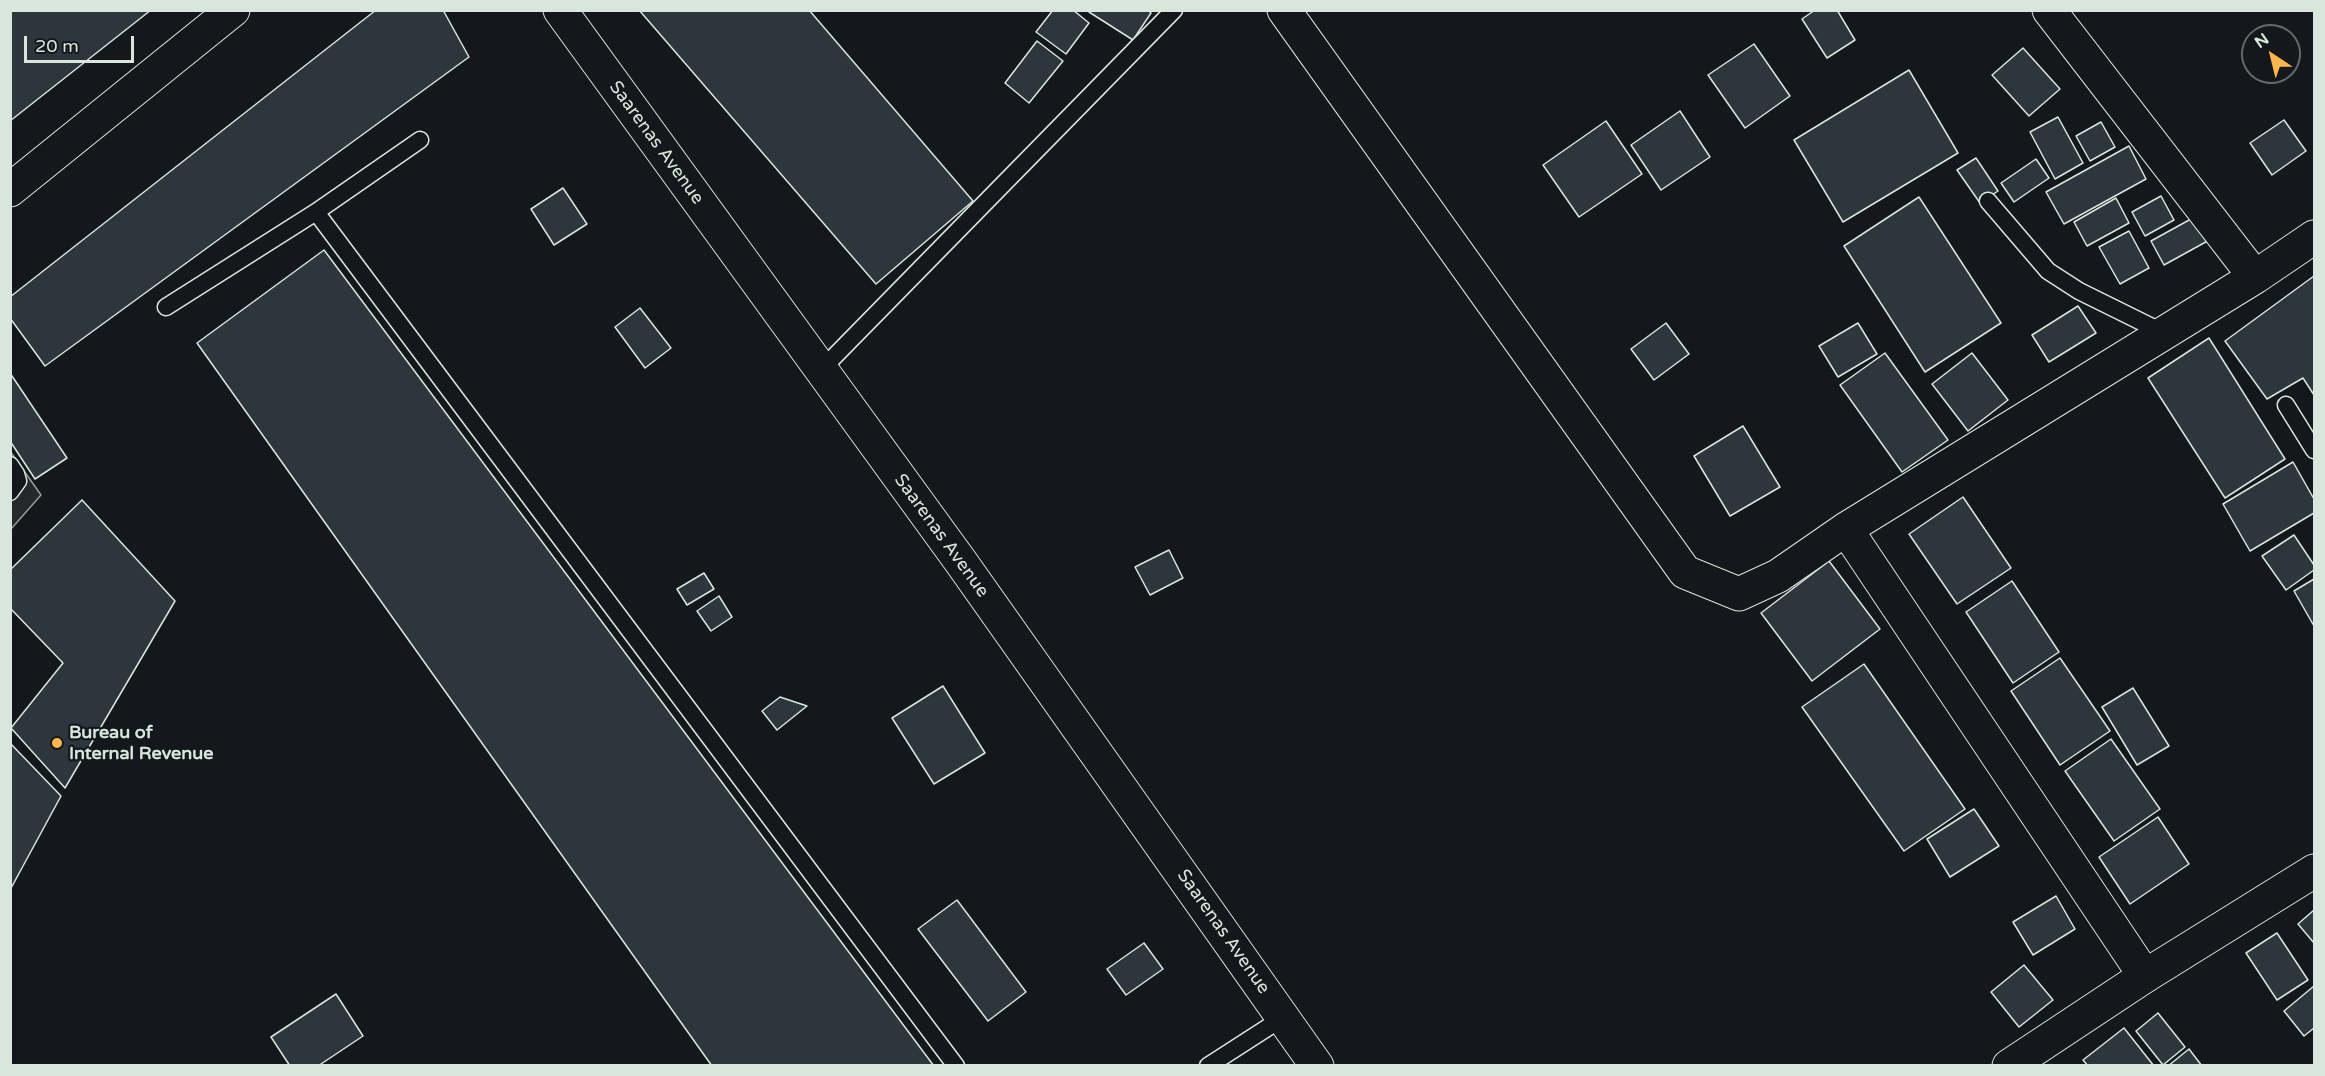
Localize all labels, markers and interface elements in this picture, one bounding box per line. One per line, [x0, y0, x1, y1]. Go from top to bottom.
scale bar [27, 24, 136, 62]
north arrow [2241, 24, 2301, 84]
text: N [2251, 29, 2273, 53]
text: 20 m [35, 35, 79, 57]
street label: Saarenas Avenue [604, 77, 708, 209]
street label: Saarenas Avenue [889, 470, 993, 602]
place label: Bureau of Internal Revenue [69, 722, 213, 764]
marker: Bureau of Internal Revenue [50, 736, 64, 750]
street label: Saarenas Avenue [1172, 866, 1274, 998]

